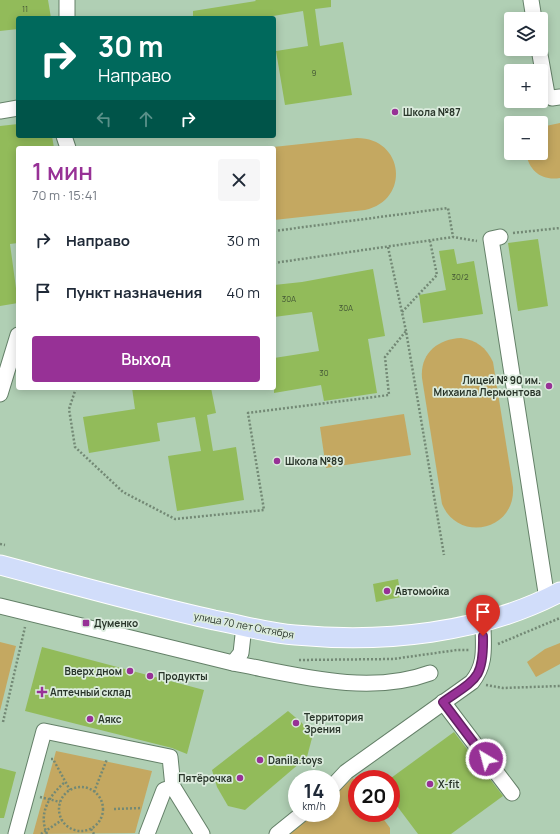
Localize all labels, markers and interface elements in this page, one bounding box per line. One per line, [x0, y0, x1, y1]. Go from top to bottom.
house number: 11 [22, 3, 28, 14]
map controls [504, 12, 548, 160]
button: layers [504, 12, 548, 56]
text: 30 m [98, 27, 163, 65]
icon: right [32, 32, 84, 84]
text: Направо [98, 63, 172, 87]
button: + [504, 64, 548, 108]
house number: 9 [312, 67, 317, 78]
place label: Школа №87 [403, 105, 461, 119]
marker: Школа №87 [390, 107, 400, 117]
icon: left [93, 108, 115, 130]
icon: ahead [135, 108, 157, 130]
icon: right [177, 108, 199, 130]
button: − [504, 116, 548, 160]
text: 1 мин [32, 154, 93, 187]
button: close [218, 159, 260, 201]
text: 70 m · 15:41 [32, 186, 97, 204]
icon: right [32, 229, 54, 251]
text: Направо [66, 230, 130, 251]
text: 30 m [227, 230, 260, 251]
house number: 30/2 [452, 271, 469, 282]
icon: arrive [32, 281, 54, 303]
text: Пункт назначения [66, 282, 202, 303]
text: 40 m [226, 282, 260, 303]
house number: 30А [282, 293, 296, 304]
house number: 30А [339, 302, 353, 313]
button: Выход [32, 336, 260, 382]
house number: 30 [319, 367, 329, 378]
place label: Лицей № 90 им. Михаила Лермонтова [434, 373, 541, 399]
marker: Лицей № 90 им. Михаила Лермонтова [544, 381, 554, 391]
place label: Школа №89 [285, 454, 343, 468]
marker: Школа №89 [272, 456, 282, 466]
place label: Автомойка [395, 584, 450, 598]
marker: Автомойка [382, 586, 392, 596]
pin [466, 595, 500, 636]
icon: arrive [472, 601, 494, 623]
street label: улица 70 лет Октября [193, 608, 295, 642]
place label: Думенко [94, 616, 138, 630]
marker: Думенко [81, 618, 91, 628]
place label: Вверх дном [65, 664, 122, 678]
marker: Вверх дном [125, 666, 135, 676]
place label: Продукты [158, 669, 208, 683]
marker: Продукты [145, 671, 155, 681]
place label: Аптечный склад [50, 685, 131, 699]
marker: Аптечный склад [37, 687, 47, 697]
place label: Территория Зрения [304, 710, 363, 736]
place label: Аякс [98, 712, 122, 726]
marker: Аякс [85, 714, 95, 724]
marker: Территория Зрения [291, 718, 301, 728]
position arrow [465, 738, 507, 780]
place label: Danila.toys [268, 753, 323, 767]
marker: Danila.toys [255, 755, 265, 765]
speed limit sign: 20 [348, 770, 400, 822]
place label: Пятёрочка [178, 771, 232, 785]
marker: Пятёрочка [235, 773, 245, 783]
text: 14 [304, 777, 324, 804]
place label: X-fit [438, 777, 460, 791]
marker: X-fit [425, 779, 435, 789]
text: km/h [302, 799, 326, 813]

